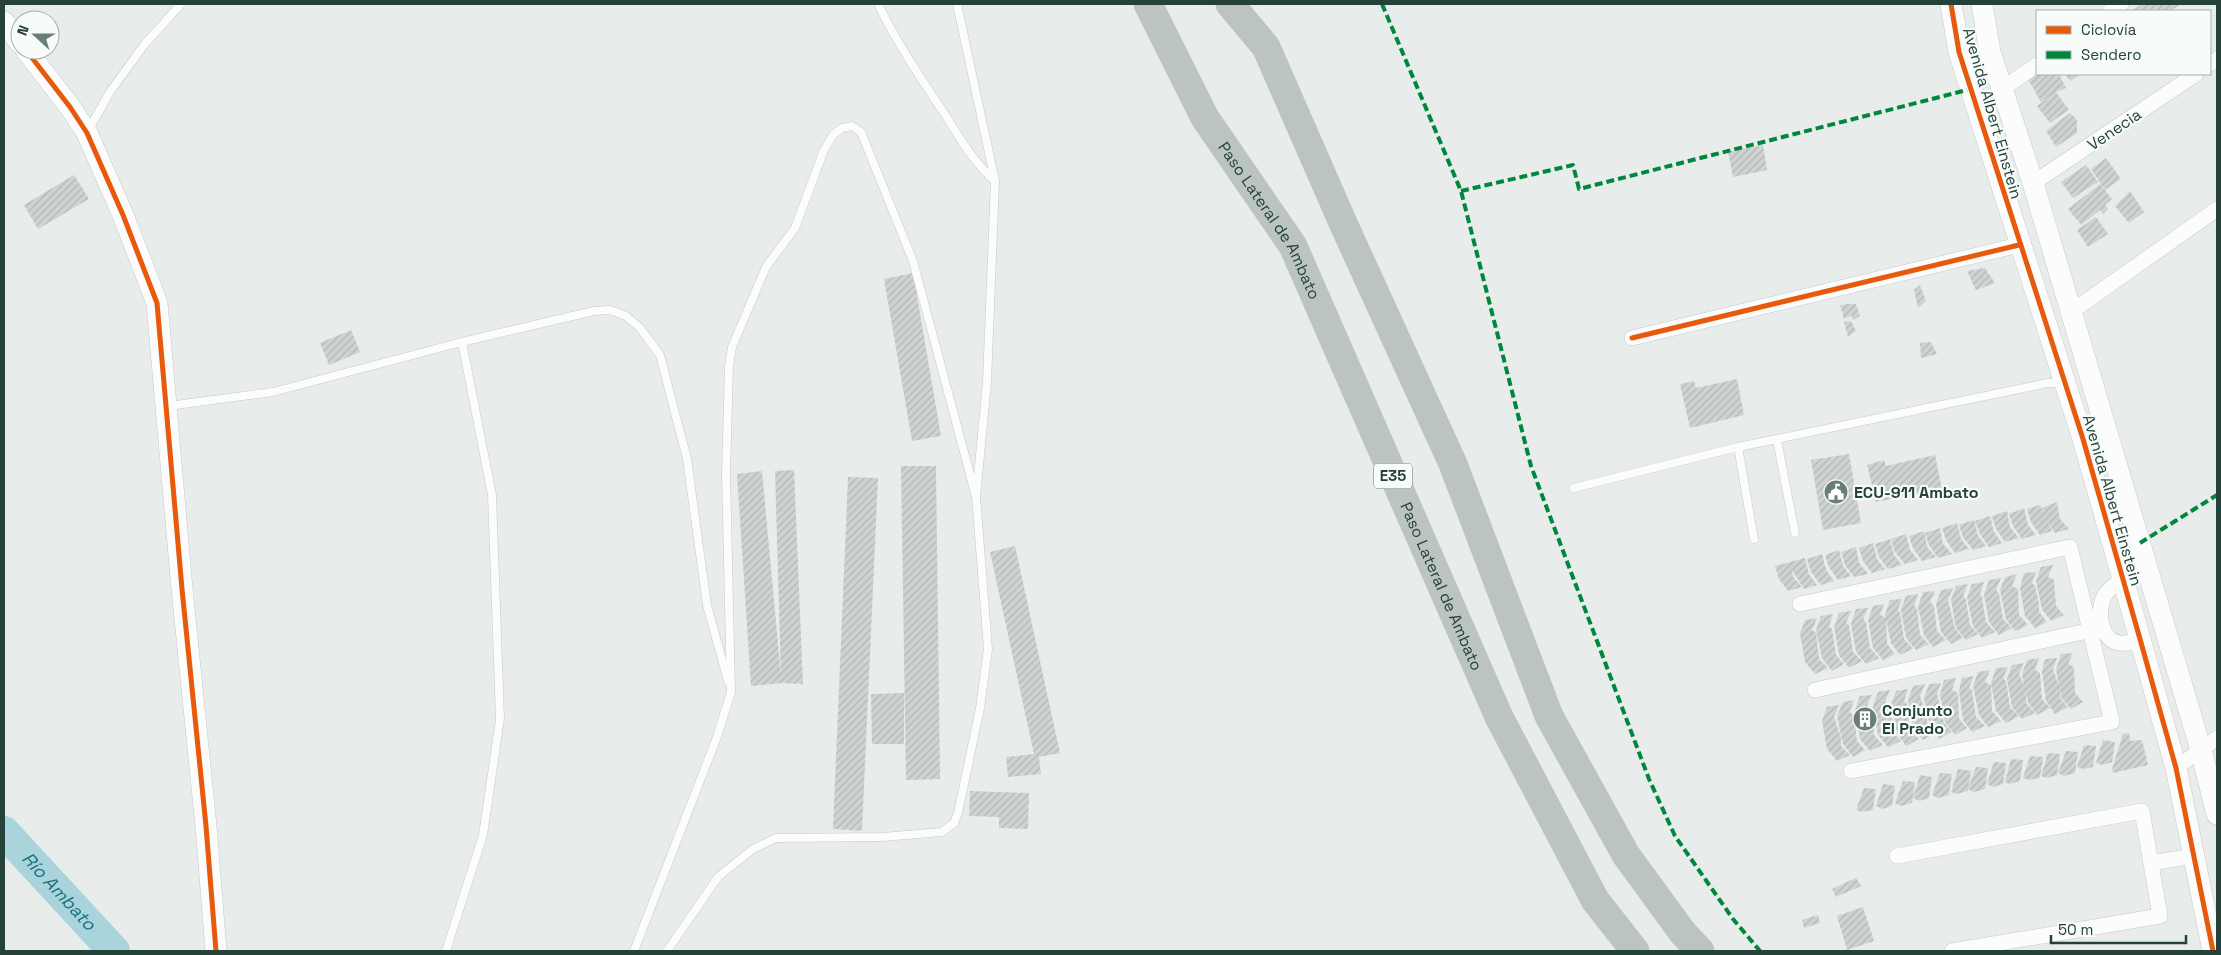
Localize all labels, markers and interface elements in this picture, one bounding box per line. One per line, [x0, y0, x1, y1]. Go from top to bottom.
north arrow [10, 10, 60, 60]
legend [2036, 10, 2211, 75]
text: Ciclovía [2081, 20, 2137, 39]
text: N [13, 23, 33, 38]
street label: Avenida Albert Einstein [1958, 25, 2027, 201]
text: Sendero [2081, 45, 2141, 64]
street label: Venecia [2083, 104, 2145, 155]
street label: Paso Lateral de Ambato [1213, 138, 1325, 303]
street label: Avenida Albert Einstein [2078, 412, 2147, 588]
road number: E35 [1374, 464, 1412, 488]
public building icon: ECU-911 Ambato [1823, 479, 1849, 505]
place label: ECU-911 Ambato [1854, 482, 1979, 503]
street label: Paso Lateral de Ambato [1395, 499, 1487, 674]
place label: Conjunto El Prado [1882, 700, 1953, 739]
building icon: Conjunto El Prado [1852, 706, 1878, 732]
water label: Río Ambato [17, 847, 102, 936]
scale bar [2051, 912, 2186, 944]
text: 50 m [2058, 920, 2093, 939]

